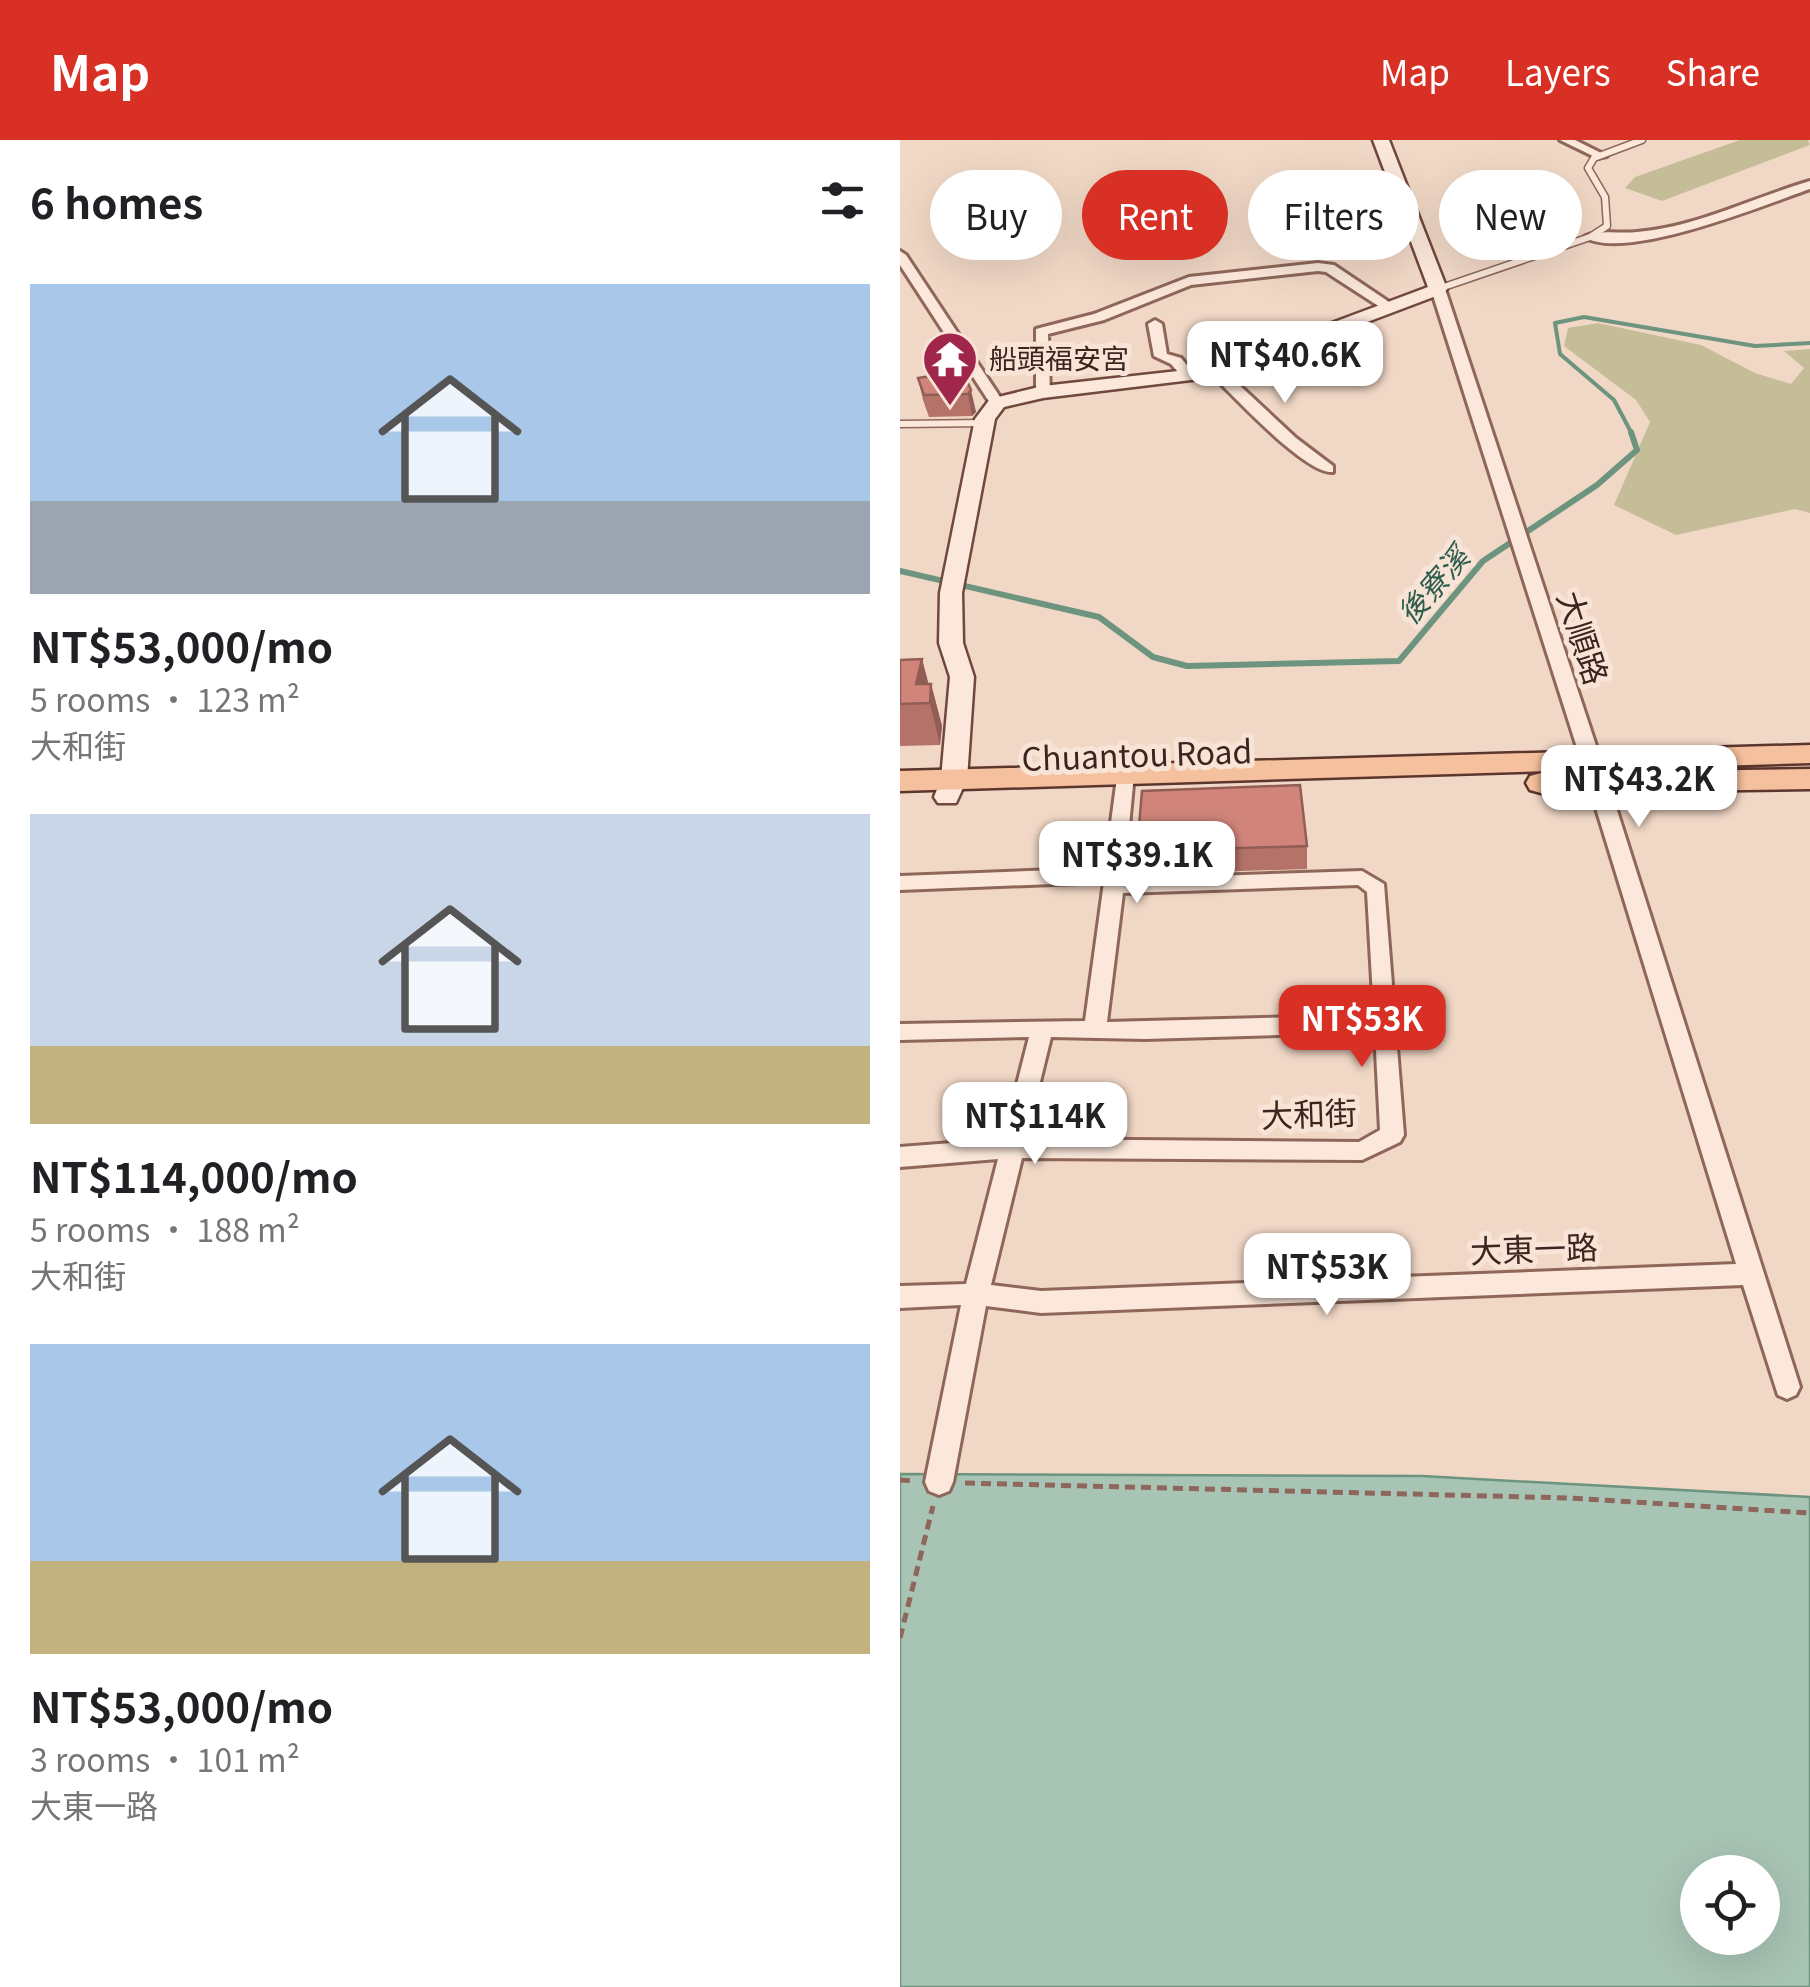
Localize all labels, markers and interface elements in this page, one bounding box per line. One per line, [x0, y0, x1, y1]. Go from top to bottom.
text: Map [50, 35, 150, 105]
text: Map [1380, 45, 1450, 96]
text: Layers [1505, 45, 1611, 96]
text: Share [1666, 45, 1760, 96]
text: 6 homes [30, 170, 203, 231]
chip: Buy [930, 170, 1062, 260]
chip: Rent [1082, 170, 1228, 260]
chip: Filters [1248, 170, 1419, 260]
chip: New [1439, 170, 1582, 260]
icon: filters [815, 173, 870, 228]
pin: NT$40.6K [1182, 321, 1388, 406]
temple icon: 船頭福安宮 [920, 329, 980, 408]
text: NT$40.6K [1209, 330, 1361, 376]
place label: 船頭福安宮 [989, 337, 1129, 377]
icon: home [360, 349, 540, 529]
water label: 後寮溪 [1386, 533, 1480, 632]
street label: 大順路 [1548, 584, 1622, 690]
text: NT$53,000/mo [30, 614, 333, 675]
text: 5 rooms · 123 m² [30, 675, 300, 721]
text: 大和街 [30, 721, 126, 767]
street label: Chuantou Road [1021, 726, 1253, 780]
pin: NT$43.2K [1536, 745, 1742, 830]
text: NT$43.2K [1563, 754, 1715, 800]
pin: NT$39.1K [1034, 821, 1240, 906]
text: NT$39.1K [1061, 830, 1213, 876]
icon: home [360, 879, 540, 1059]
pin: NT$53K [1281, 985, 1443, 1070]
text: NT$53K [1301, 994, 1423, 1040]
pin: NT$114K [943, 1082, 1127, 1167]
street label: 大和街 [1260, 1087, 1358, 1137]
text: NT$114K [964, 1091, 1106, 1137]
text: NT$114,000/mo [30, 1144, 358, 1205]
text: 5 rooms · 188 m² [30, 1205, 300, 1251]
street label: 大東一路 [1469, 1222, 1599, 1272]
pin: NT$53K [1246, 1233, 1408, 1318]
text: NT$53K [1266, 1242, 1388, 1288]
text: 大和街 [30, 1251, 126, 1297]
icon: home [360, 1409, 540, 1589]
text: NT$53,000/mo [30, 1674, 333, 1735]
text: 3 rooms · 101 m² [30, 1735, 300, 1781]
text: 大東一路 [30, 1781, 158, 1827]
map controls [1680, 1855, 1780, 1955]
button: locate [1680, 1855, 1780, 1955]

